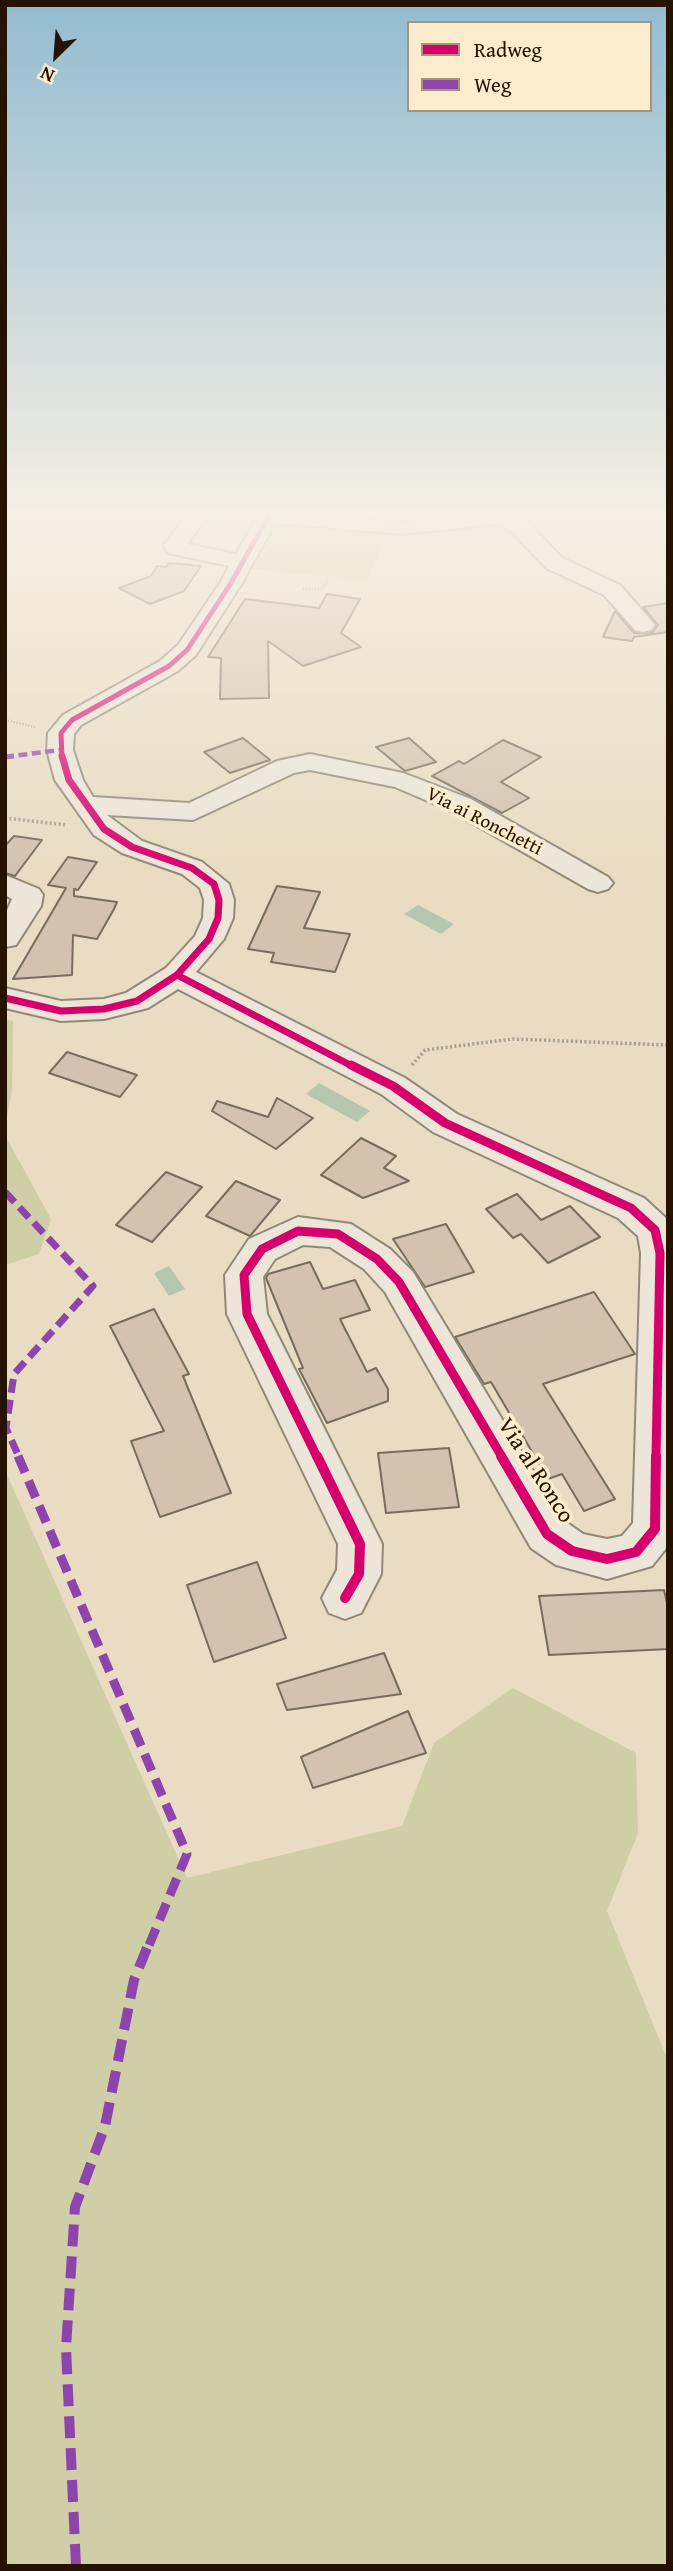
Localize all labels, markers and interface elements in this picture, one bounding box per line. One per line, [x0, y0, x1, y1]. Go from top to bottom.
north arrow [21, 21, 91, 91]
legend [407, 21, 652, 112]
text: Radweg [474, 34, 542, 65]
text: N [35, 60, 59, 90]
text: Weg [474, 69, 511, 100]
street label: Via ai Ronchetti [422, 783, 546, 861]
street label: Via al Ronco [491, 1413, 579, 1529]

